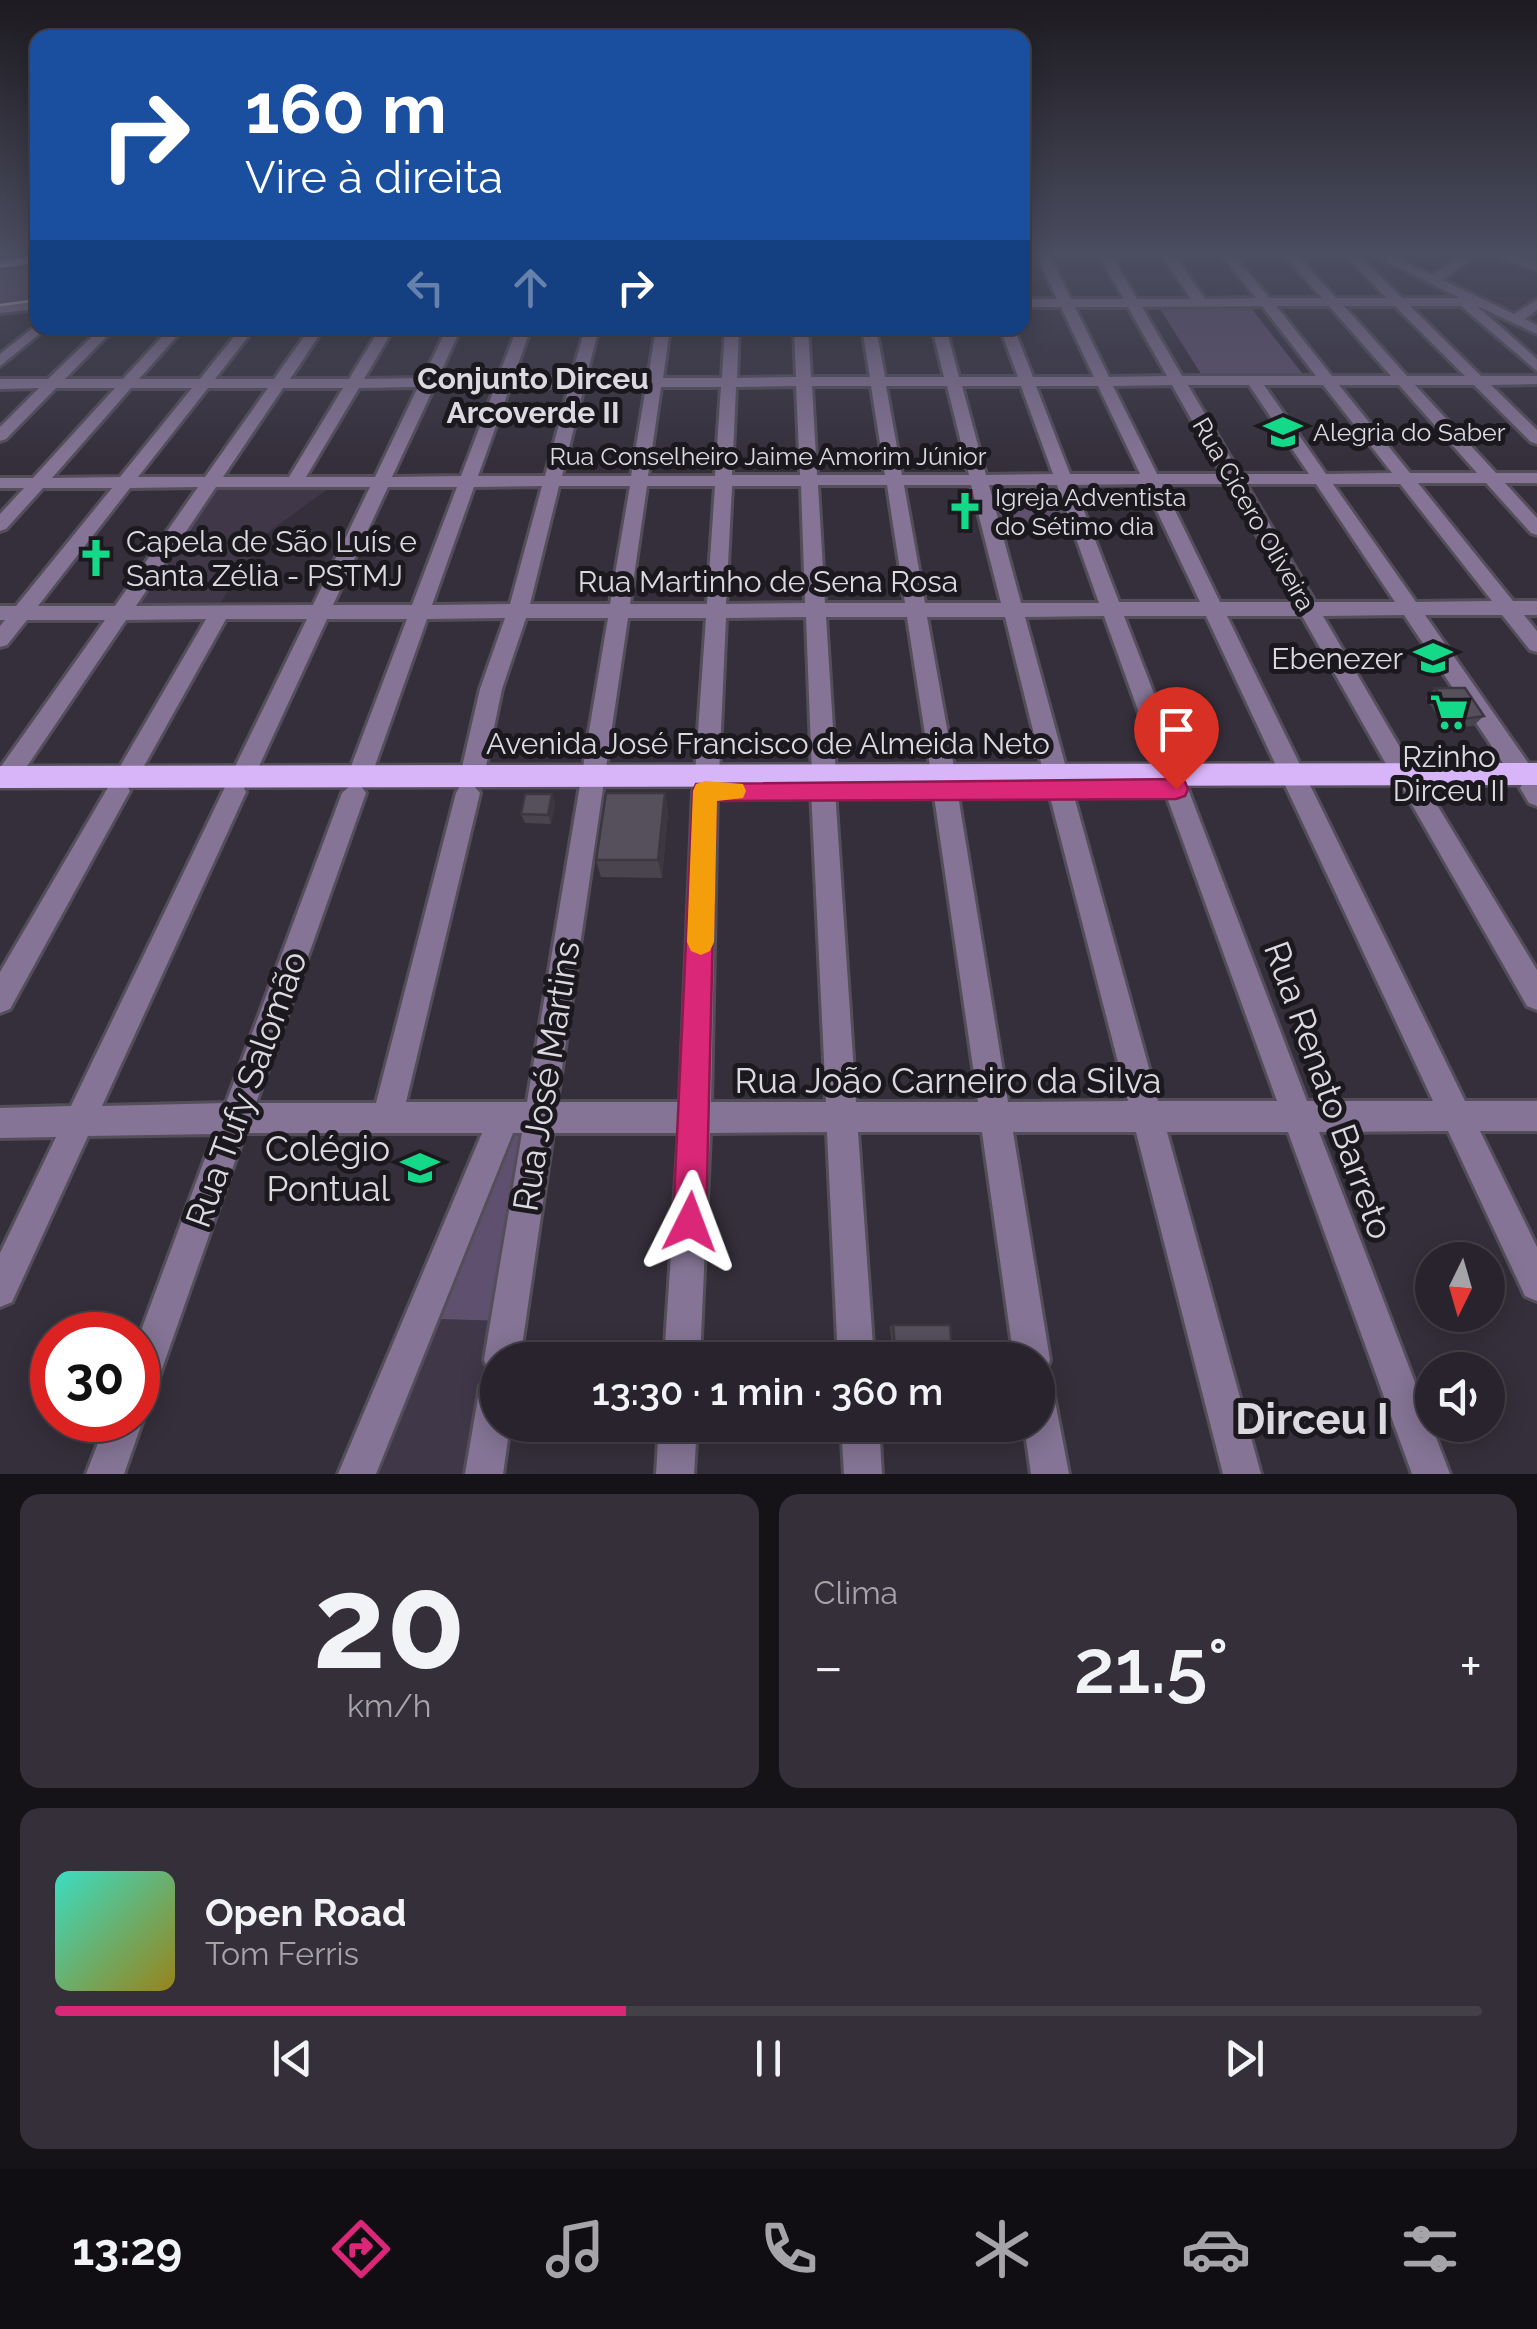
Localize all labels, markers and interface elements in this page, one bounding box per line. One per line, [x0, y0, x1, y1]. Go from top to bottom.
text: 160 m [245, 67, 447, 149]
icon: right [80, 70, 210, 200]
text: Vire à direita [245, 151, 503, 204]
icon: left [398, 260, 453, 315]
icon: ahead [503, 260, 558, 315]
icon: right [608, 260, 663, 315]
district label: Conjunto Dirceu Arcoverde II [417, 361, 649, 430]
school or university icon: Alegria do Saber [1262, 411, 1304, 453]
street label: Rua Cícero Oliveira [1187, 412, 1321, 616]
place label: Alegria do Saber [1313, 417, 1506, 447]
street label: Rua Conselheiro Jaime Amorim Júnior [550, 441, 987, 471]
place label: Igreja Adventista do Sétimo dia [995, 482, 1186, 541]
church icon: Igreja Adventista do Sétimo dia [944, 490, 986, 532]
place label: Capela de São Luís e Santa Zélia - PSTMJ [126, 524, 417, 593]
church icon: Capela de São Luís e Santa Zélia - PSTMJ [75, 537, 117, 579]
street label: Rua Martinho de Sena Rosa [578, 564, 958, 599]
school or university icon: Ebenezer [1412, 637, 1454, 679]
place label: Ebenezer [1271, 641, 1403, 676]
pin [1134, 687, 1219, 790]
supermarket icon: Rzinho Dirceu II [1428, 691, 1470, 733]
icon: arrive [1149, 702, 1204, 757]
street label: Avenida José Francisco de Almeida Neto [486, 726, 1050, 761]
place label: Rzinho Dirceu II [1393, 739, 1505, 808]
street label: Rua Renato Barreto [1256, 936, 1402, 1244]
street label: Rua José Martins [504, 938, 588, 1214]
street label: Rua Tufy Salomão [177, 945, 315, 1233]
street label: Rua João Carneiro da Silva [735, 1060, 1161, 1101]
place label: Colégio Pontual [265, 1128, 390, 1209]
school or university icon: Colégio Pontual [399, 1147, 441, 1189]
position arrow [638, 1170, 742, 1274]
north arrow [1415, 1242, 1505, 1332]
map controls [1415, 1242, 1505, 1442]
speed limit sign: 30 [30, 1312, 160, 1442]
button: sound [1415, 1352, 1505, 1442]
text: 13:30 · 1 min · 360 m [592, 1369, 943, 1414]
district label: Dirceu I [1235, 1395, 1389, 1444]
text: 20 [313, 1546, 466, 1698]
text: Clima [814, 1574, 898, 1611]
text: 21.5° [1074, 1622, 1228, 1711]
text: − [814, 1634, 843, 1699]
text: + [1459, 1634, 1482, 1699]
text: km/h [347, 1687, 431, 1724]
text: Open Road [205, 1890, 406, 1935]
text: Tom Ferris [205, 1935, 359, 1972]
icon: previous [265, 2031, 320, 2086]
icon: pause [741, 2031, 796, 2086]
icon: next [1217, 2031, 1272, 2086]
icon: directions [326, 2214, 396, 2284]
icon: music [540, 2214, 610, 2284]
icon: phone [754, 2214, 824, 2284]
icon: climate [967, 2214, 1037, 2284]
icon: car [1181, 2214, 1251, 2284]
icon: filters [1395, 2214, 1465, 2284]
text: 13:29 [72, 2223, 182, 2276]

